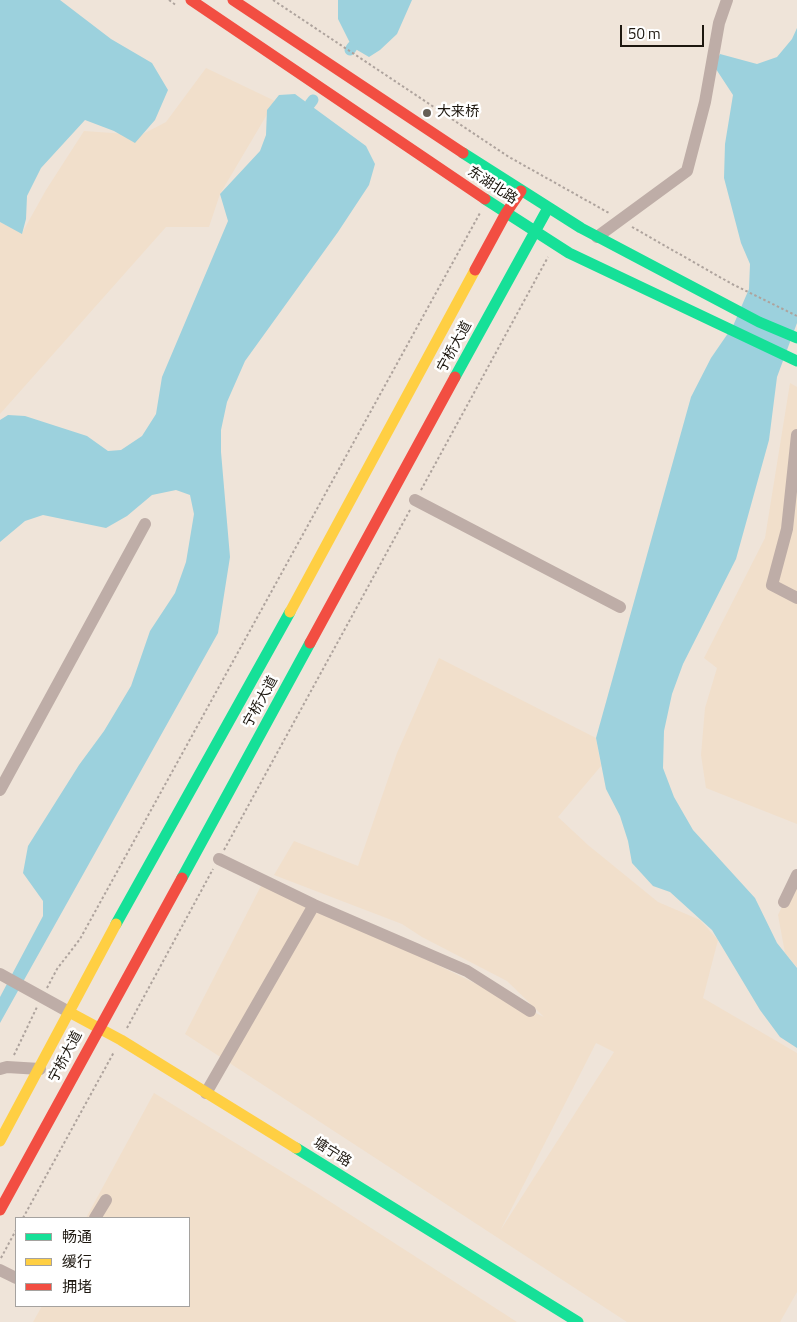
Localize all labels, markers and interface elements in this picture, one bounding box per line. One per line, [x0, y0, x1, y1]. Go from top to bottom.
scale bar [622, 15, 706, 47]
text: 50 m [628, 22, 661, 45]
place label: 大来桥 [437, 105, 479, 121]
marker: 大来桥 [421, 107, 433, 119]
street label: 东湖北路 [464, 164, 520, 208]
street label: 宁桥大道 [434, 318, 476, 376]
street label: 宁桥大道 [240, 673, 282, 731]
street label: 宁桥大道 [45, 1028, 87, 1086]
street label: 塘宁路 [310, 1135, 354, 1171]
legend [15, 1217, 190, 1307]
text: 畅通 [62, 1225, 92, 1248]
text: 缓行 [62, 1250, 92, 1273]
text: 拥堵 [62, 1275, 92, 1298]

